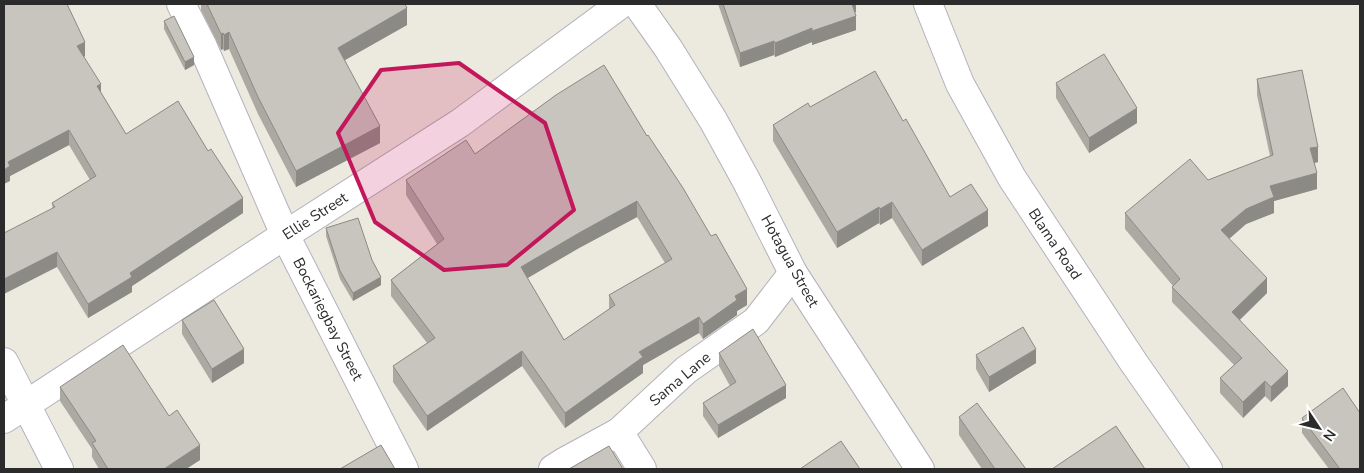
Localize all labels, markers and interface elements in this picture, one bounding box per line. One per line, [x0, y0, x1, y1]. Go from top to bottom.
street label: Ellie Street [279, 187, 352, 245]
street label: Blama Road [1024, 204, 1086, 284]
street label: Hotagua Street [756, 211, 824, 311]
street label: Bockariegbay Street [288, 254, 368, 385]
street label: Sama Lane [645, 347, 715, 411]
north arrow [1294, 403, 1344, 453]
text: N [1318, 425, 1340, 445]

